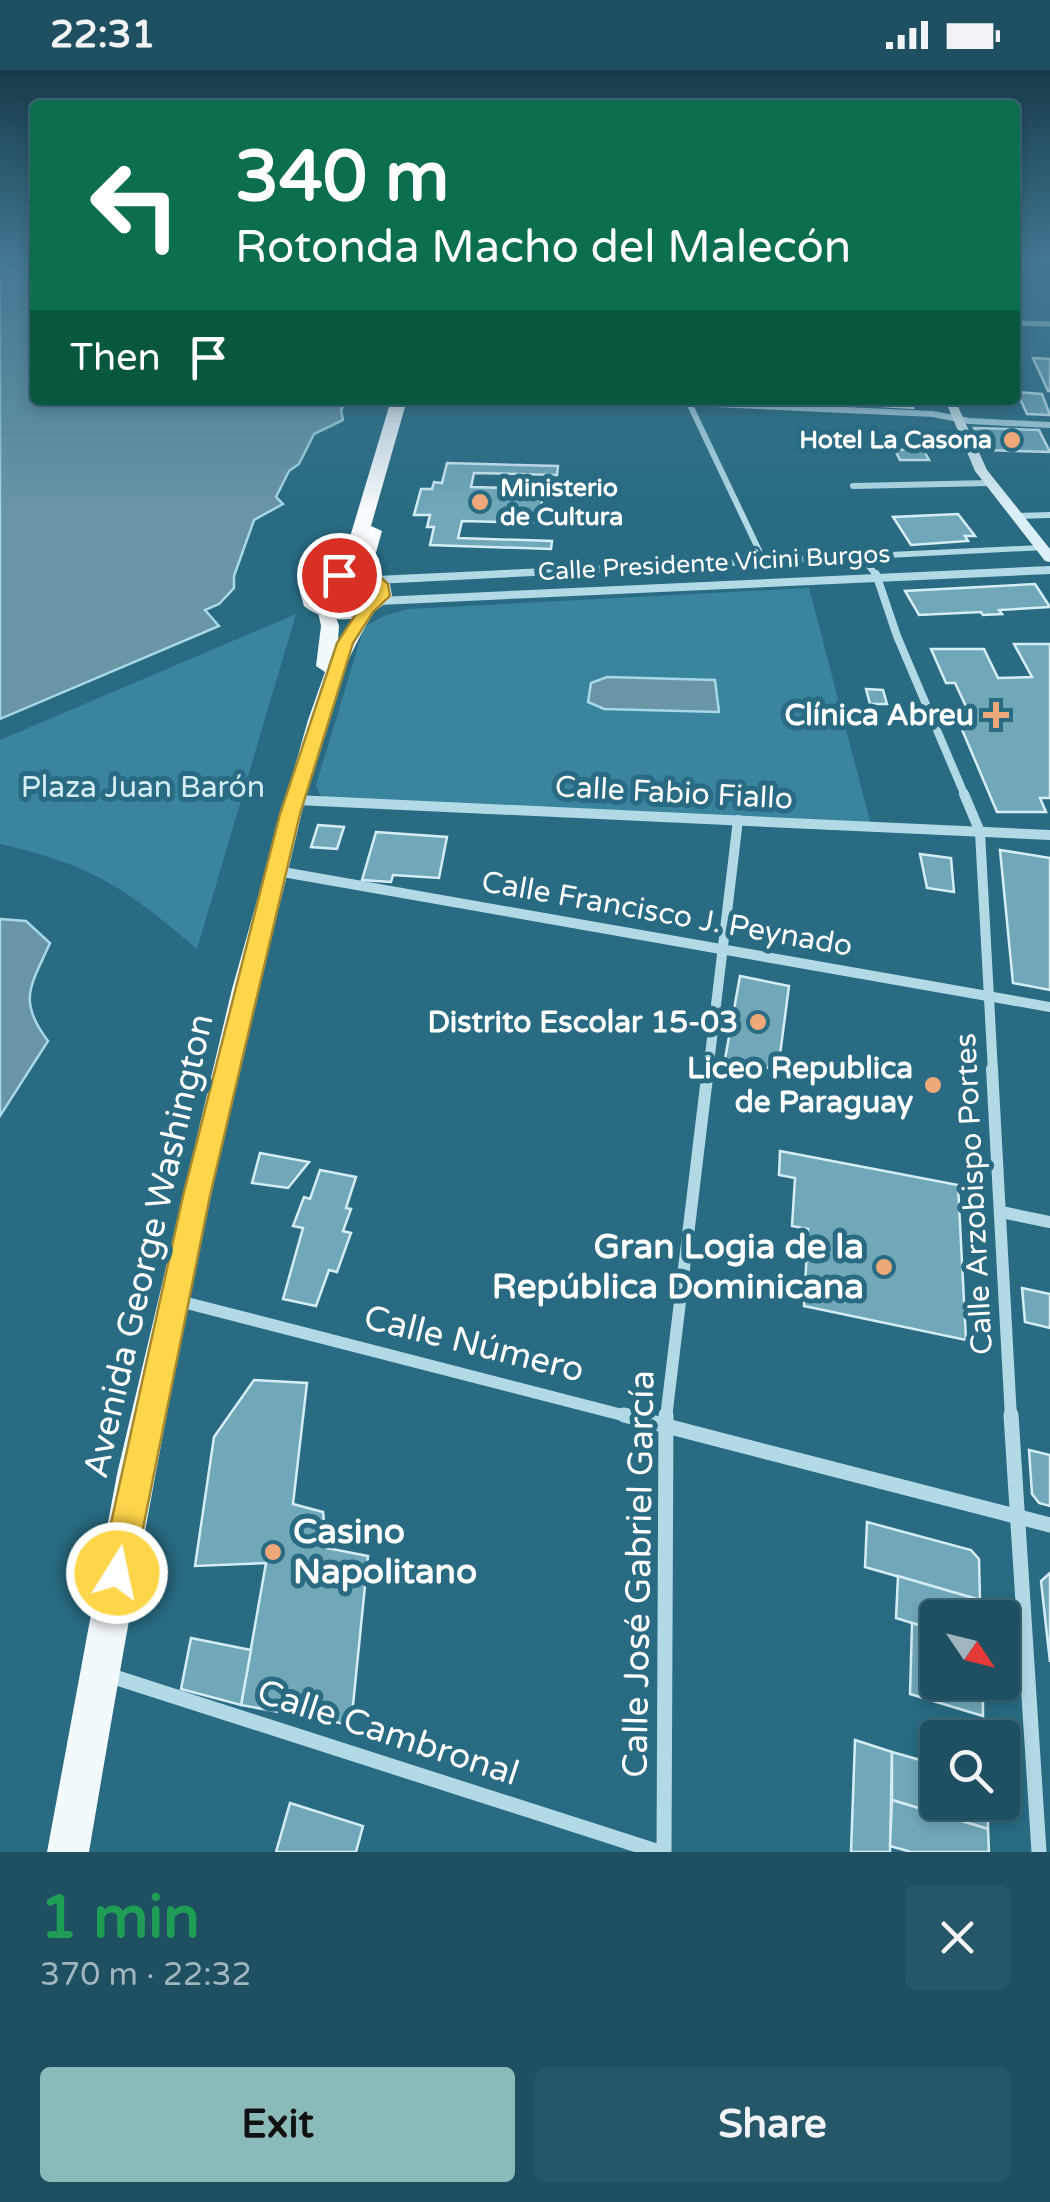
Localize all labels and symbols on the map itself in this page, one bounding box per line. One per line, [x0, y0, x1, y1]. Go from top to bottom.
place label: Hotel La Casona [799, 425, 992, 455]
marker: Hotel La Casona [1001, 429, 1023, 451]
place label: Ministerio de Cultura [500, 473, 623, 532]
marker: Ministerio de Cultura [469, 491, 491, 513]
pin [297, 533, 382, 618]
street label: Calle Presidente Vicini Burgos [537, 539, 891, 587]
place label: Clínica Abreu [784, 697, 974, 734]
marker: Clínica Abreu [983, 702, 1009, 728]
street label: Calle Fabio Fiallo [554, 768, 794, 818]
park label: Plaza Juan Barón [21, 769, 265, 806]
street label: Calle Francisco J. Peynado [479, 863, 855, 965]
place label: Distrito Escolar 15-03 [428, 1004, 738, 1041]
street label: Avenida George Washington [75, 1010, 223, 1482]
marker: Distrito Escolar 15-03 [747, 1011, 769, 1033]
street label: Calle Arzobispo Portes [947, 1032, 1001, 1356]
place label: Liceo Republica de Paraguay [687, 1050, 913, 1121]
marker: Liceo Republica de Paraguay [922, 1074, 944, 1096]
place label: Gran Logia de la República Dominicana [492, 1226, 864, 1308]
marker: Gran Logia de la República Dominicana [873, 1256, 895, 1278]
street label: Calle Número [360, 1296, 588, 1392]
street label: Calle José Gabriel García [614, 1370, 664, 1778]
place label: Casino Napolitano [293, 1511, 477, 1593]
position arrow [65, 1521, 169, 1625]
marker: Casino Napolitano [262, 1541, 284, 1563]
north arrow [920, 1600, 1020, 1700]
street label: Calle Cambronal [252, 1671, 524, 1795]

